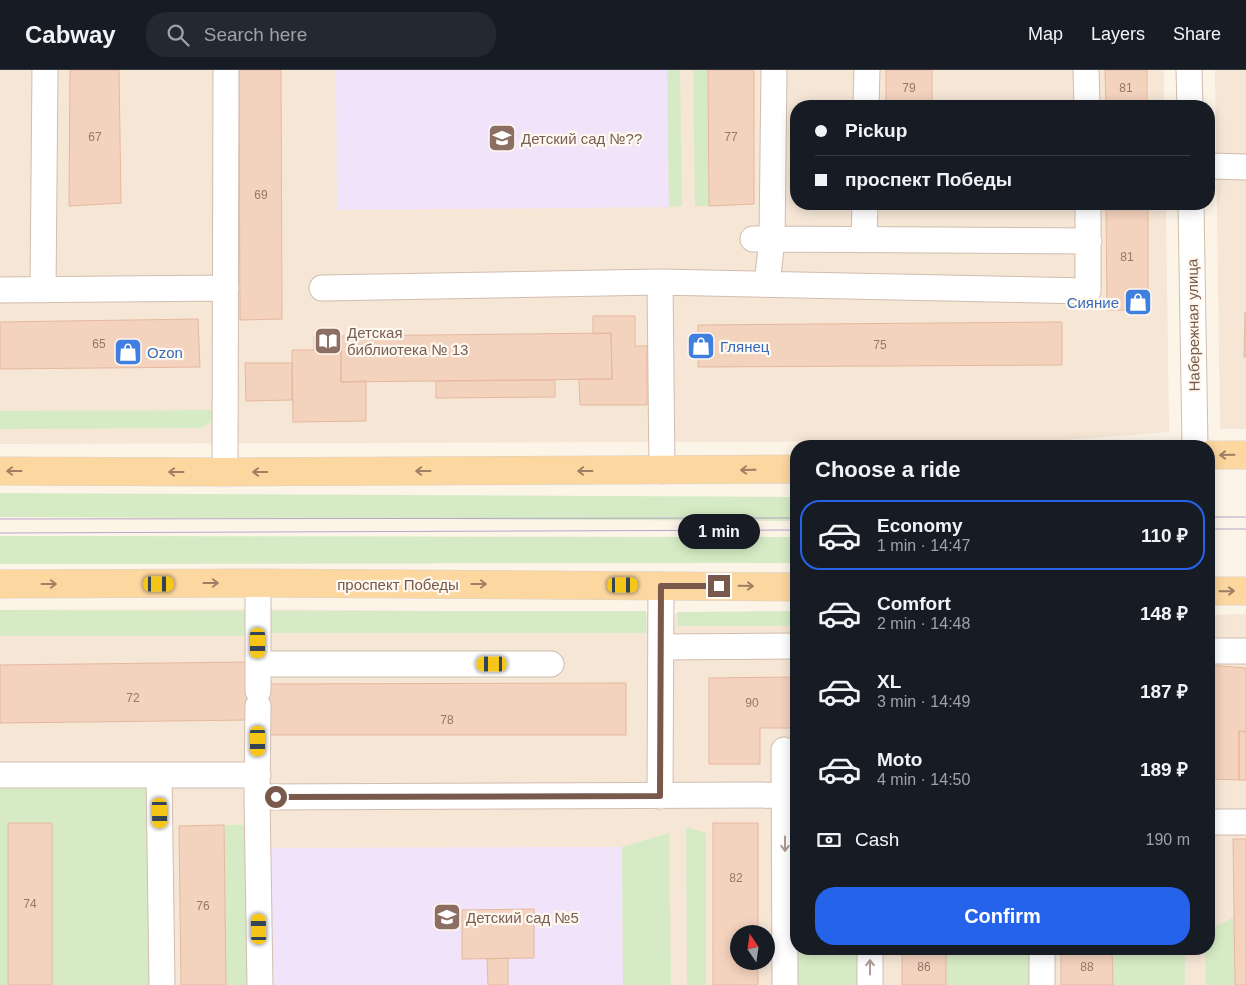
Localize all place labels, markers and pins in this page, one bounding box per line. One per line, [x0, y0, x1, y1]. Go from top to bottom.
school or university icon: Детский сад №?? [487, 123, 517, 153]
place label: Детский сад №?? [521, 130, 642, 147]
shop icon: Сияние [1123, 287, 1153, 317]
place label: Сияние [1067, 294, 1119, 311]
place label: Детская библиотека № 13 [347, 324, 468, 358]
library icon: Детская библиотека № 13 [313, 326, 343, 356]
shop icon: Глянец [686, 331, 716, 361]
shop icon: Ozon [113, 337, 143, 367]
place label: Глянец [720, 338, 770, 355]
place label: Ozon [147, 344, 183, 361]
school or university icon: Детский сад №5 [432, 902, 462, 932]
place label: Детский сад №5 [466, 909, 579, 926]

